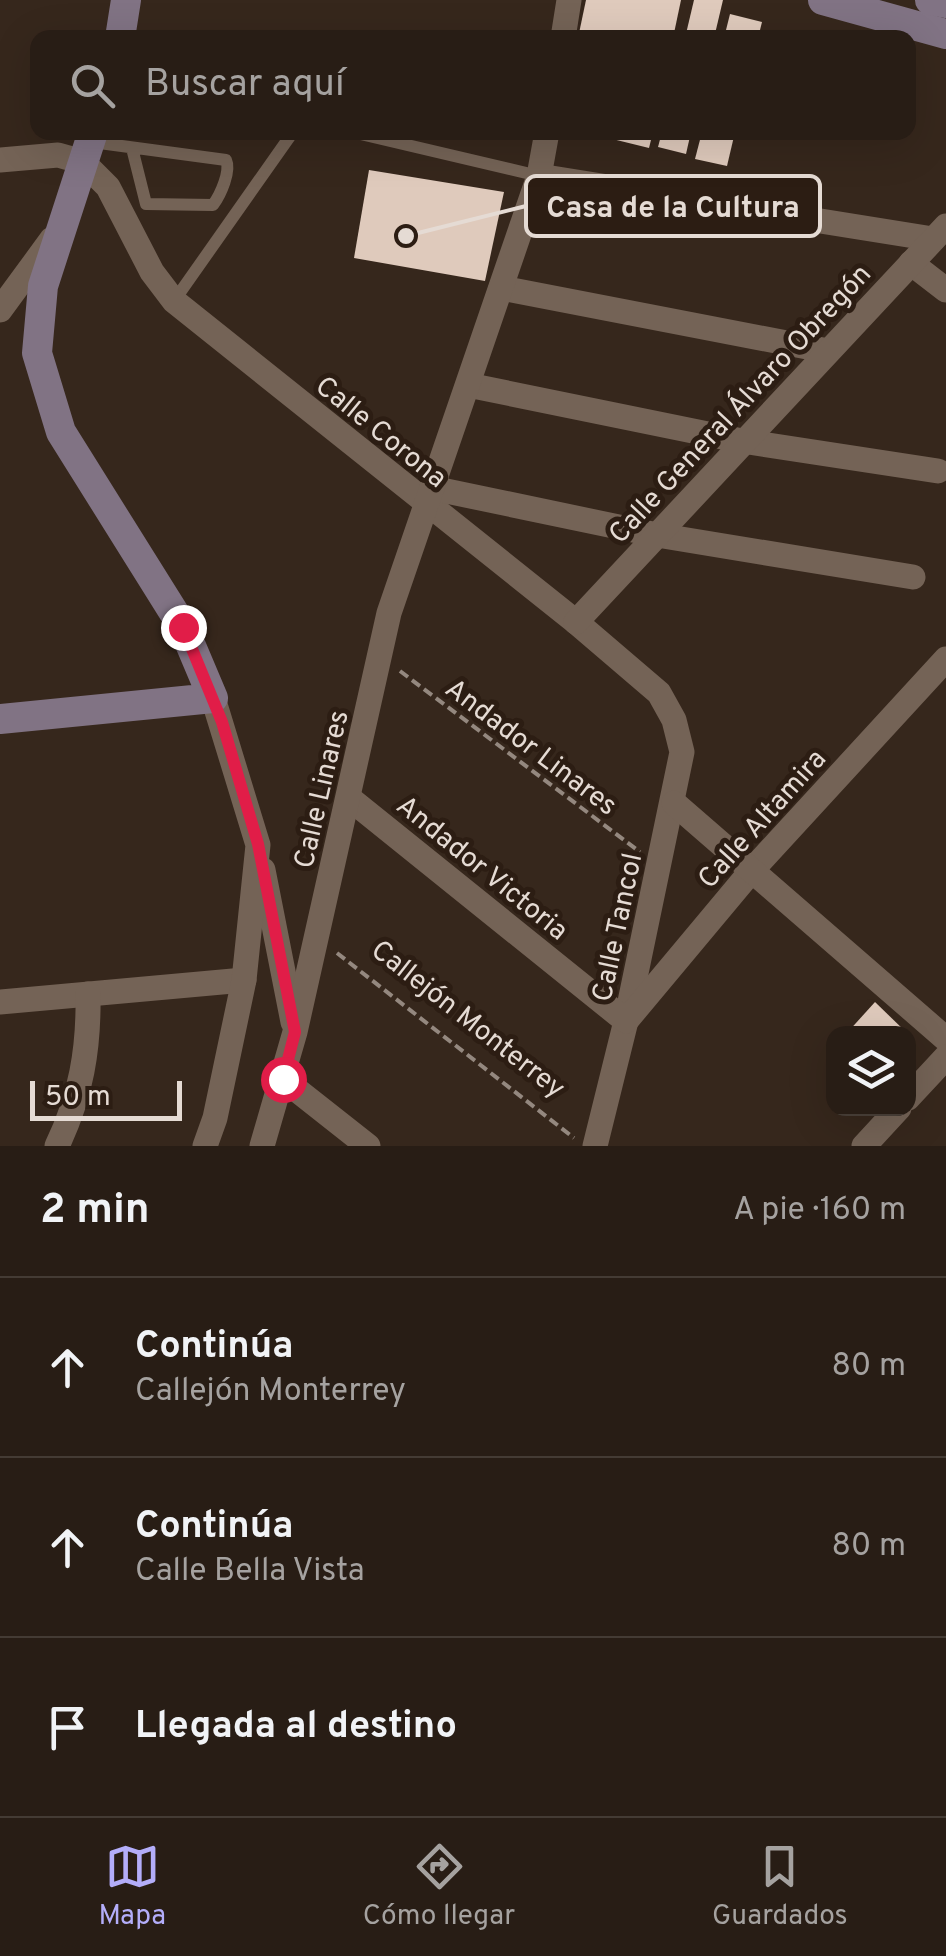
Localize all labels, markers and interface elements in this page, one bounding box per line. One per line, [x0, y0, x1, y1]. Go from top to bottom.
search box [30, 30, 916, 140]
icon: search [65, 58, 120, 113]
text: Buscar aquí [145, 61, 345, 110]
callout: Casa de la Cultura [526, 176, 820, 236]
text: Casa de la Cultura [546, 191, 800, 228]
street label: Calle General Álvaro Obregón [601, 256, 880, 552]
street label: Calle Corona [307, 369, 453, 497]
route end [161, 605, 207, 651]
street label: Andador Linares [437, 672, 624, 825]
street label: Calle Linares [287, 707, 359, 872]
street label: Calle Altamira [691, 743, 835, 897]
street label: Andador Victoria [388, 789, 574, 950]
street label: Calle Tancol [586, 850, 652, 1005]
street label: Callejón Monterrey [363, 933, 572, 1107]
map controls [826, 1026, 916, 1116]
button: layers [826, 1026, 916, 1116]
route start [261, 1057, 307, 1103]
scale bar [30, 1076, 182, 1120]
text: 50 m [45, 1080, 111, 1116]
text: 2 min [40, 1185, 150, 1238]
text: A pie · 160 m [733, 1191, 906, 1231]
text: Continúa [135, 1323, 293, 1372]
icon: ahead [40, 1340, 95, 1395]
text: 80 m [832, 1347, 906, 1387]
text: Callejón Monterrey [135, 1372, 406, 1412]
text: Continúa [135, 1503, 293, 1552]
icon: ahead [40, 1520, 95, 1575]
text: 80 m [832, 1527, 906, 1567]
text: Calle Bella Vista [135, 1552, 365, 1592]
icon: arrive [40, 1700, 95, 1755]
text: Llegada al destino [135, 1703, 457, 1752]
tab: Mapa [98, 1839, 166, 1935]
tab: Cómo llegar [363, 1839, 515, 1935]
tab: Guardados [712, 1839, 848, 1935]

